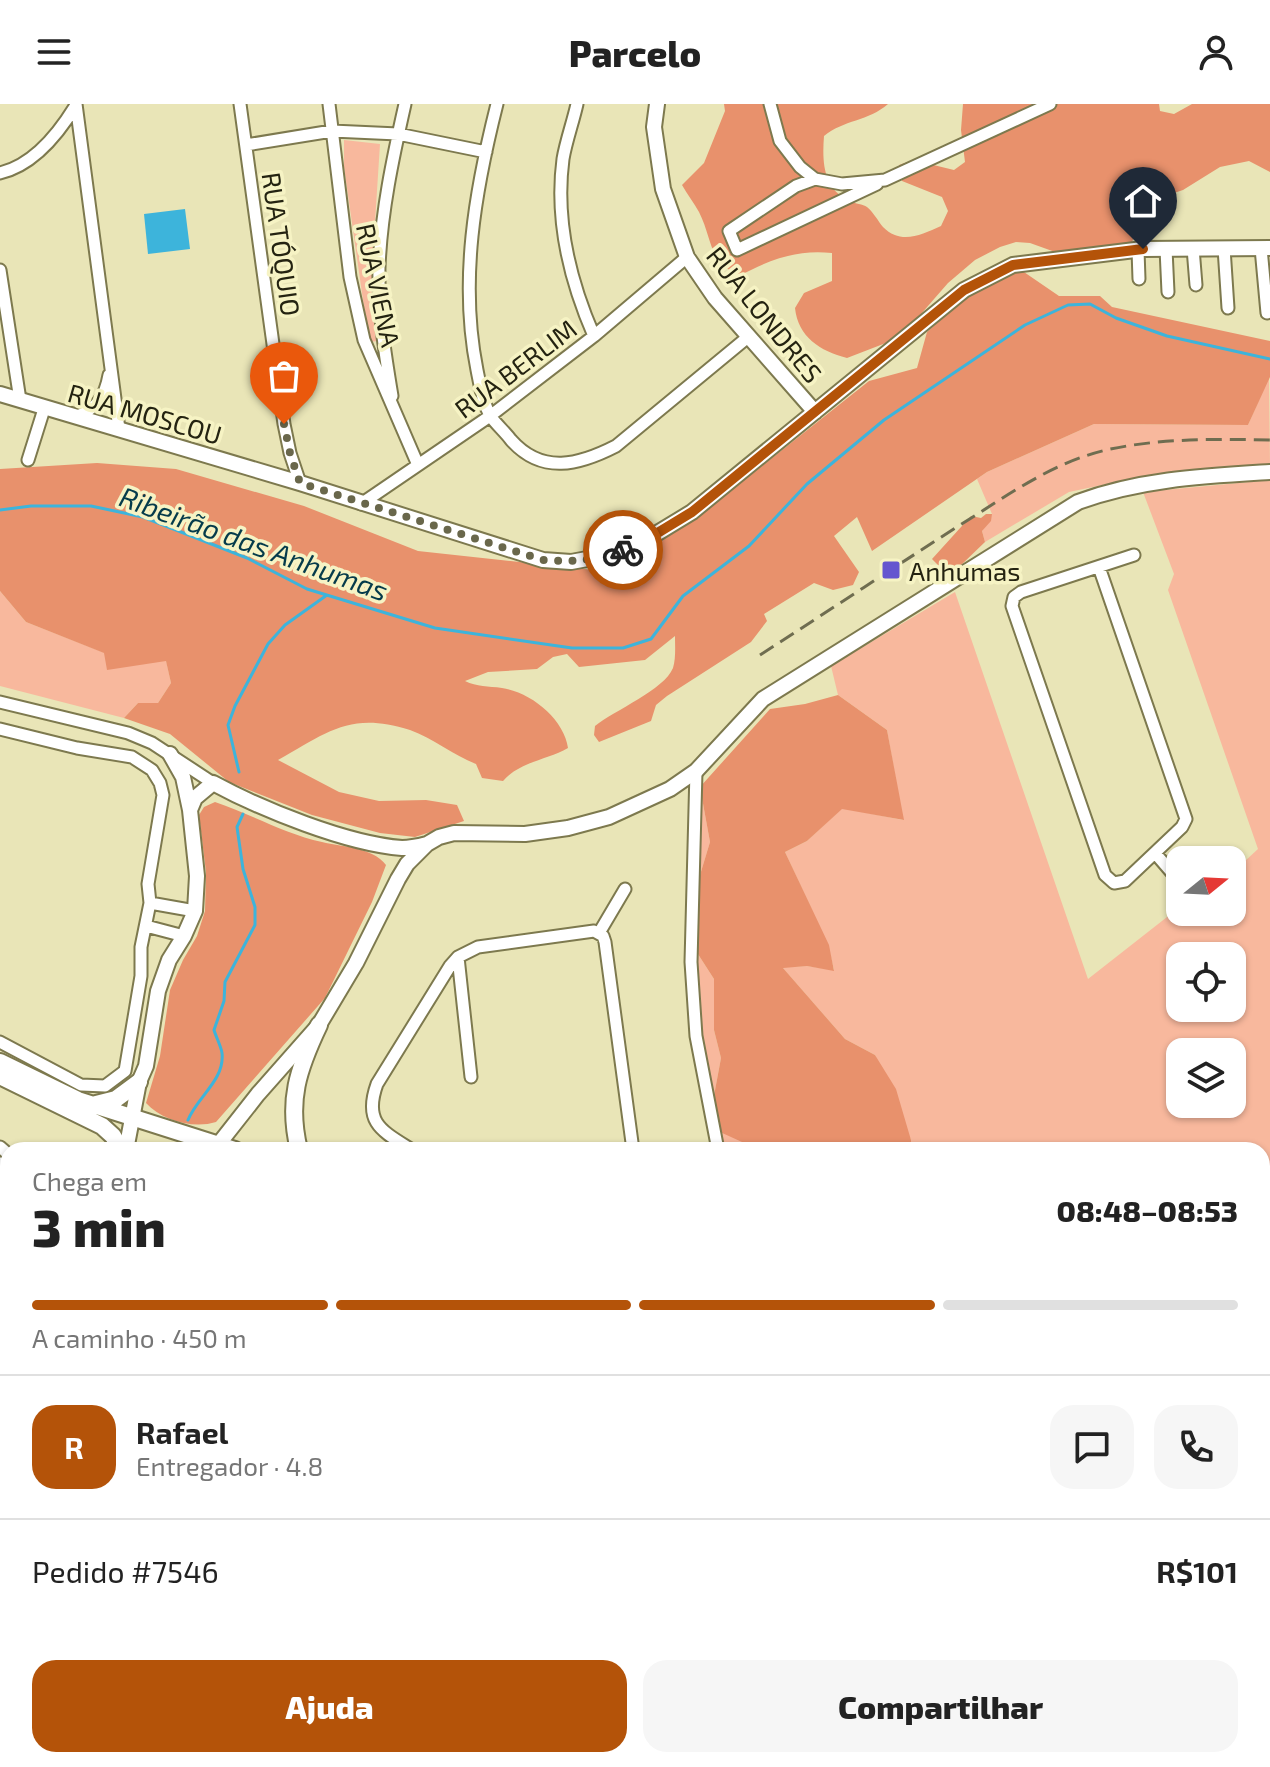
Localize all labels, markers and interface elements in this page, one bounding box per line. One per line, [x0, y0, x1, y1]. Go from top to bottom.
icon: menu [32, 30, 76, 74]
icon: person [1194, 30, 1238, 74]
text: Parcelo [569, 31, 701, 74]
pin [1109, 167, 1177, 249]
street label: RUA TÓQUIO [257, 170, 307, 318]
icon: home [1121, 179, 1165, 223]
street label: RUA VIENA [351, 220, 407, 350]
street label: RUA LONDRES [701, 240, 829, 388]
street label: RUA BERLIM [448, 312, 582, 424]
pin [250, 342, 318, 424]
icon: bag [262, 354, 306, 398]
street label: RUA MOSCOU [64, 376, 226, 450]
water label: Ribeirão das Anhumas [115, 479, 393, 607]
courier [583, 510, 663, 590]
icon: bike [601, 528, 645, 572]
place label: Anhumas [909, 555, 1020, 586]
marker: Anhumas [880, 559, 902, 581]
north arrow [1166, 846, 1246, 926]
map controls [1166, 846, 1246, 1118]
button: locate [1166, 942, 1246, 1022]
button: layers [1166, 1038, 1246, 1118]
text: Chega em [32, 1165, 147, 1196]
text: 08:48–08:53 [1057, 1192, 1238, 1228]
text: 3 min [32, 1195, 166, 1257]
text: A caminho · 450 m [32, 1322, 246, 1353]
button: chat [1050, 1405, 1134, 1489]
button: phone [1154, 1405, 1238, 1489]
text: Rafael [136, 1414, 228, 1450]
text: R [64, 1429, 84, 1465]
text: Entregador · 4.8 [136, 1450, 323, 1481]
text: Pedido #7546 [32, 1553, 219, 1589]
text: R$101 [1156, 1553, 1238, 1589]
button: Ajuda [32, 1660, 627, 1752]
button: Compartilhar [643, 1660, 1238, 1752]

